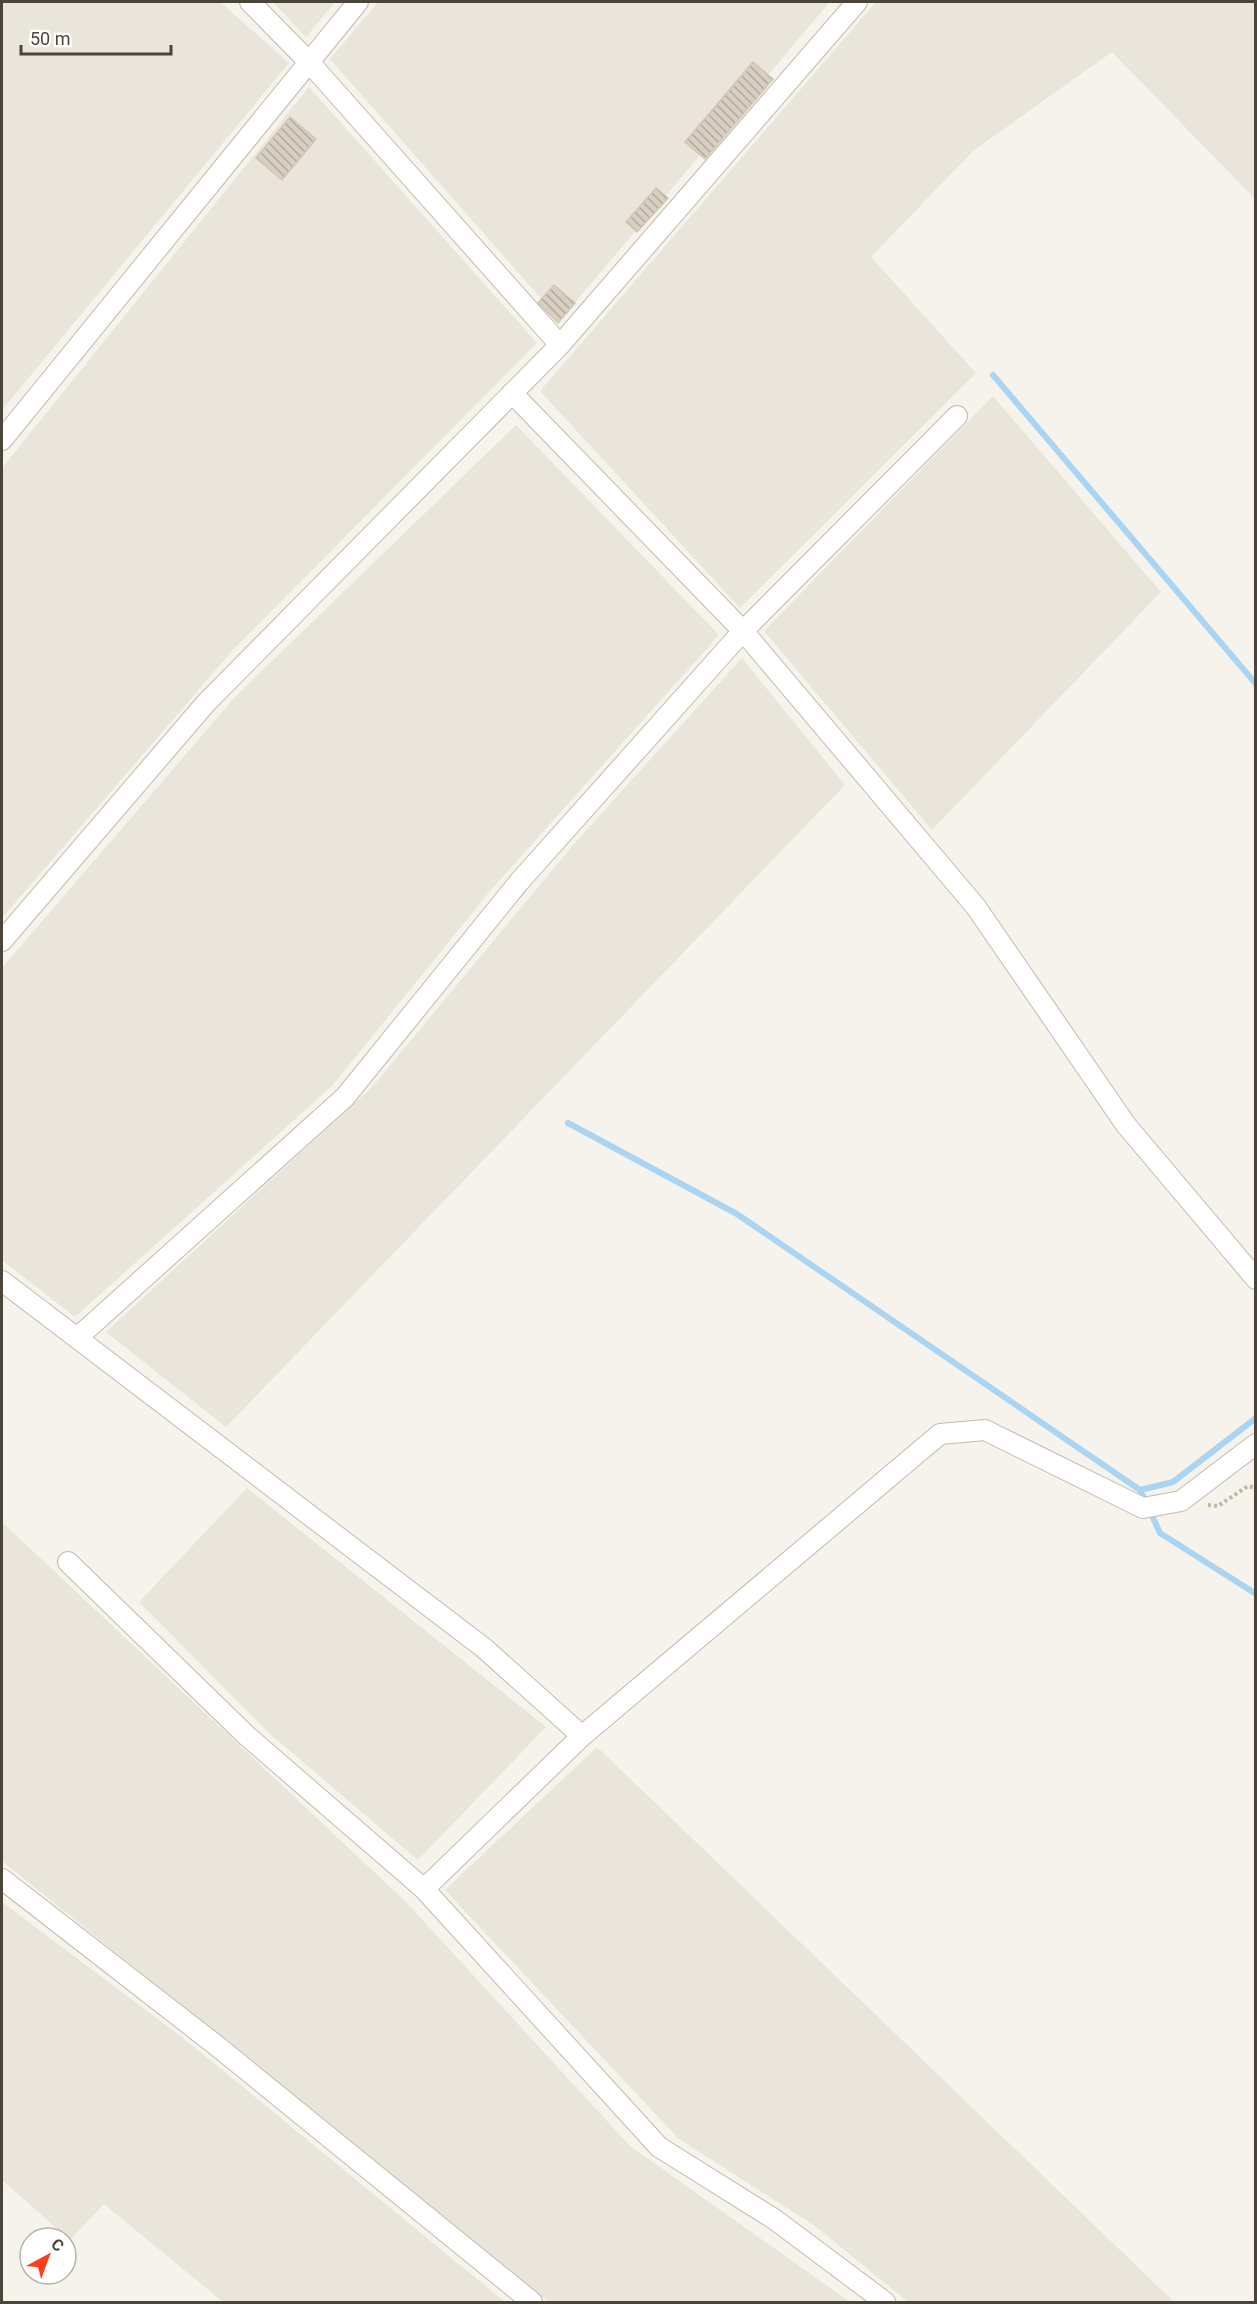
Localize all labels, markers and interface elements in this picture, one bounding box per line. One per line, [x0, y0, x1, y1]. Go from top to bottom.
scale bar [21, 18, 171, 56]
text: 50 m [30, 28, 70, 49]
north arrow [18, 2226, 78, 2286]
text: С [47, 2234, 68, 2256]

